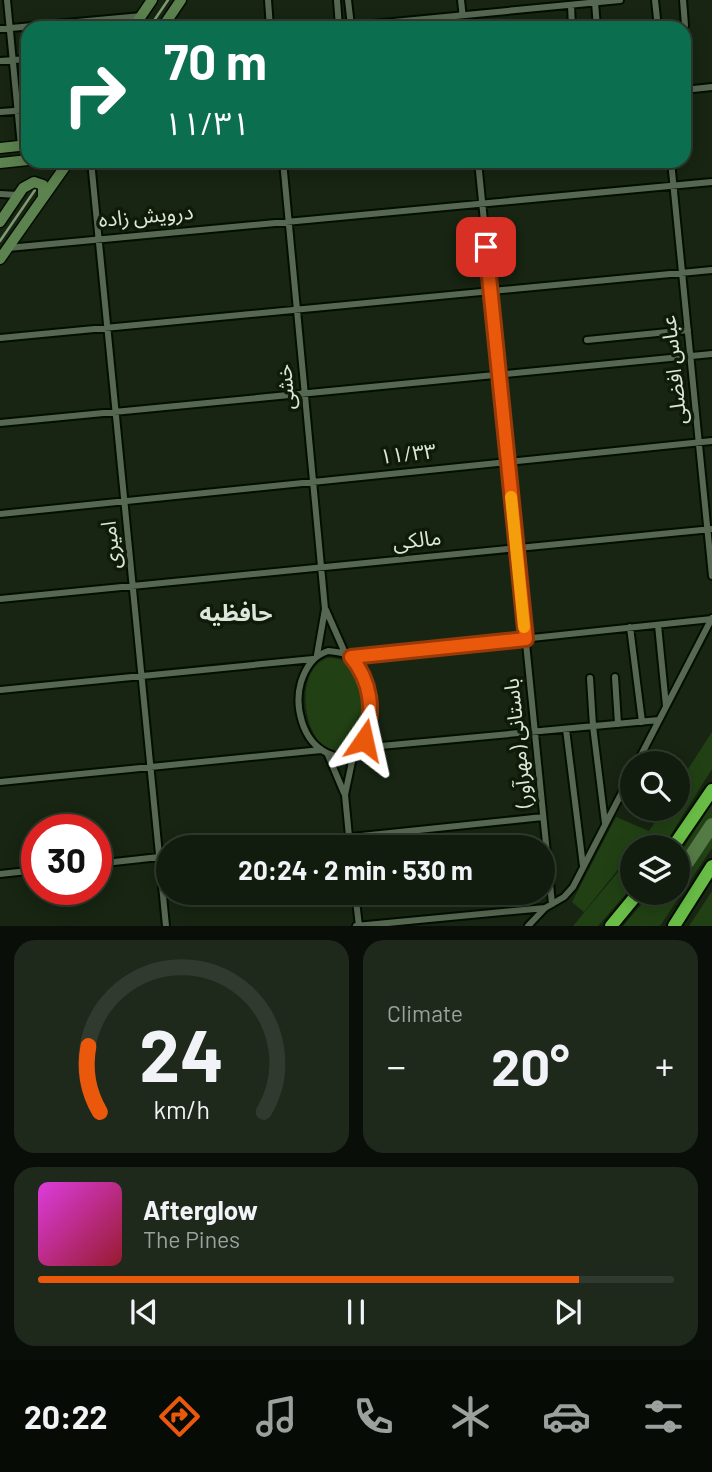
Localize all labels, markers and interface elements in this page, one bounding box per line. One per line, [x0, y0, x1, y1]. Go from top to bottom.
text: 70 m [164, 31, 267, 90]
icon: right [49, 49, 140, 140]
text: ۱۱/۳۱ [164, 103, 250, 141]
street label: درویش زاده [97, 198, 194, 232]
pin [456, 217, 516, 277]
icon: arrive [467, 228, 505, 266]
street label: عباس افضلی [654, 314, 692, 426]
street label: خشی [270, 363, 300, 411]
street label: ۱۱/۳۳ [378, 437, 437, 468]
street label: امیری [95, 520, 125, 570]
street label: مالکی [391, 524, 442, 554]
district label: حافظیه [199, 598, 273, 626]
street label: باستانی (مهرآور) [497, 677, 537, 810]
position arrow [327, 703, 401, 777]
map controls [620, 751, 690, 905]
button: search [620, 751, 690, 821]
speed limit sign: 30 [21, 814, 112, 905]
button: layers [620, 835, 690, 905]
text: 20:24 · 2 min · 530 m [238, 854, 473, 885]
text: Climate [387, 999, 463, 1027]
text: 24 [139, 1010, 224, 1098]
text: 20° [491, 1034, 570, 1096]
text: − [387, 1042, 406, 1088]
text: + [655, 1042, 674, 1088]
text: km/h [153, 1094, 210, 1124]
text: Afterglow [143, 1194, 258, 1225]
text: The Pines [143, 1225, 240, 1253]
icon: previous [125, 1293, 163, 1331]
icon: pause [337, 1293, 375, 1331]
icon: next [549, 1293, 587, 1331]
icon: directions [155, 1392, 204, 1441]
icon: music [252, 1392, 301, 1441]
icon: phone [349, 1392, 398, 1441]
icon: climate [446, 1392, 495, 1441]
icon: car [542, 1392, 591, 1441]
icon: filters [639, 1392, 688, 1441]
text: 20:22 [24, 1397, 108, 1435]

